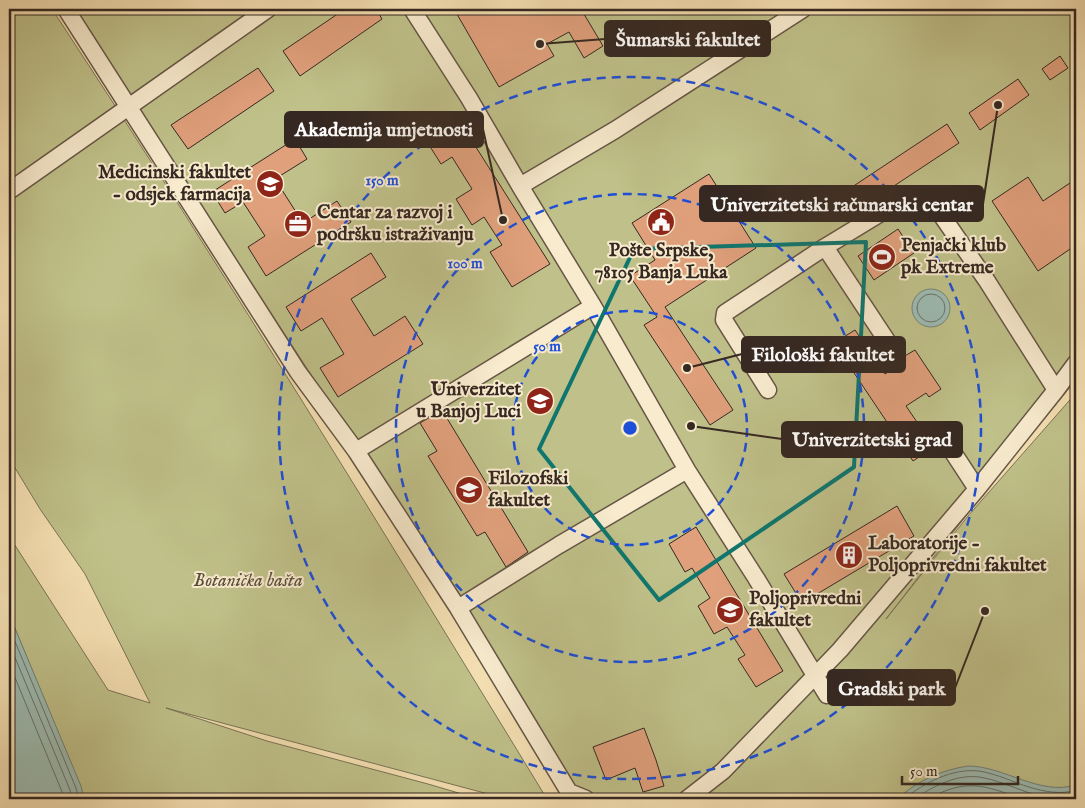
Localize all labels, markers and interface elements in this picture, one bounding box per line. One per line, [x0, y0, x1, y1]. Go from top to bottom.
callout: Šumarski fakultet [605, 21, 770, 56]
text: Šumarski fakultet [616, 28, 761, 53]
callout: Akademija umjetnosti [285, 112, 483, 147]
text: Akademija umjetnosti [294, 118, 474, 143]
place label: Medicinski fakultet - odsjek farmacija [98, 161, 252, 207]
school or university icon: Medicinski fakultet - odsjek farmacija [255, 169, 285, 199]
text: 150 m [365, 171, 399, 190]
callout: Univerzitetski računarski centar [700, 186, 983, 221]
text: Univerzitetski računarski centar [710, 193, 974, 218]
place label: Centar za razvoj i podršku istraživanju [316, 201, 474, 247]
public building icon: Pošte Srpske, 78105 Banja Luka [646, 207, 676, 237]
office icon: Centar za razvoj i podršku istraživanju [283, 209, 313, 239]
place label: Penjački klub pk Extreme [900, 234, 1006, 280]
place label: Pošte Srpske, 78105 Banja Luka [594, 239, 728, 285]
sports icon: Penjački klub pk Extreme [867, 242, 897, 272]
text: 100 m [447, 254, 483, 273]
text: 50 m [533, 337, 561, 356]
callout: Filološki fakultet [742, 337, 905, 372]
text: Filološki fakultet [751, 343, 895, 368]
place label: Univerzitet u Banjoj Luci [416, 378, 521, 424]
school or university icon: Univerzitet u Banjoj Luci [525, 386, 555, 416]
centre of rings [621, 419, 639, 437]
callout: Univerzitetski grad [782, 422, 962, 457]
text: Univerzitetski grad [791, 428, 953, 453]
place label: Filozofski fakultet [488, 467, 568, 513]
school or university icon: Filozofski fakultet [454, 475, 484, 505]
place label: Laboratorije - Poljoprivredni fakultet [868, 532, 1047, 578]
building icon: Laboratorije - Poljoprivredni fakultet [834, 540, 864, 570]
park label: Botanička bašta [193, 569, 303, 593]
place label: Poljoprivredni fakultet [749, 587, 861, 633]
school or university icon: Poljoprivredni fakultet [715, 595, 745, 625]
callout: Gradski park [828, 670, 955, 705]
text: Gradski park [838, 677, 947, 702]
scale bar [902, 753, 1019, 785]
text: 50 m [910, 762, 938, 781]

